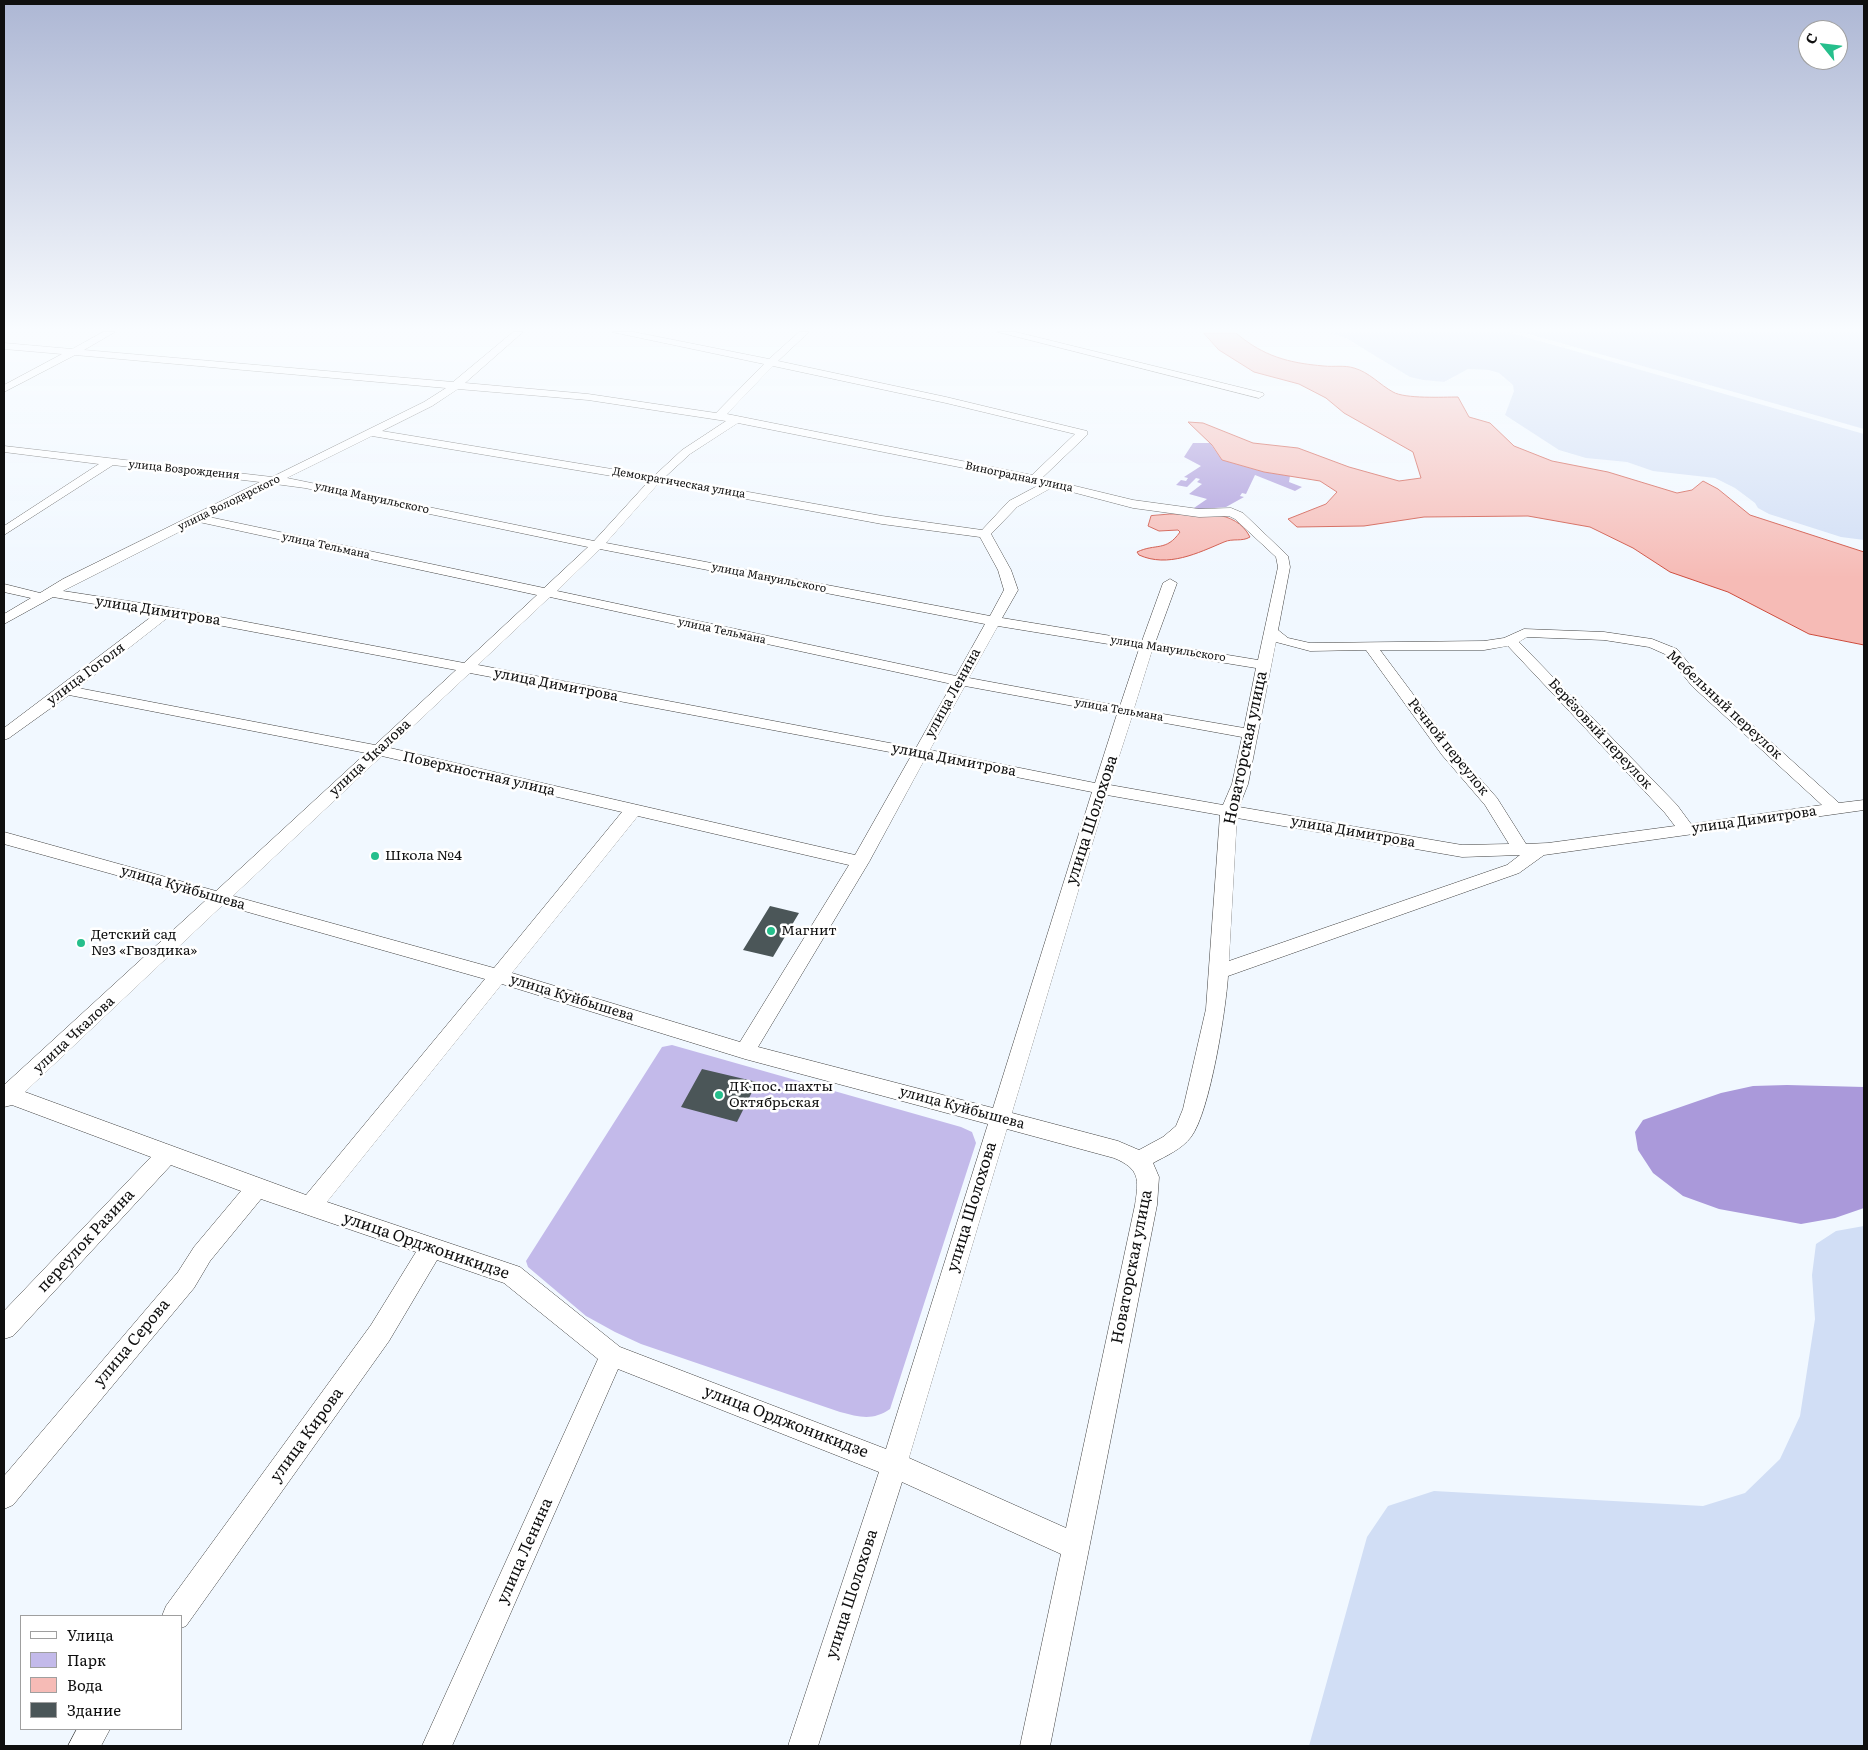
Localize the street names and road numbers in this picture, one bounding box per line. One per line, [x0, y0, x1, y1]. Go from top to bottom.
street label: улица Возрождения [128, 458, 240, 482]
street label: Виноградная улица [964, 459, 1074, 495]
street label: Демократическая улица [612, 465, 746, 501]
street label: улица Володарского [176, 472, 282, 534]
street label: улица Мануильского [314, 479, 430, 517]
street label: улица Тельмана [281, 530, 371, 562]
street label: улица Мануильского [710, 560, 828, 596]
street label: улица Димитрова [94, 593, 222, 629]
street label: улица Тельмана [677, 615, 767, 647]
street label: улица Мануильского [1109, 633, 1227, 665]
street label: улица Гоголя [44, 639, 128, 709]
street label: улица Ленина [921, 645, 985, 741]
street label: Мебельный переулок [1663, 647, 1785, 763]
street label: улица Димитрова [493, 665, 619, 705]
street label: Новаторская улица [1220, 669, 1272, 827]
street label: Берёзовый переулок [1544, 675, 1656, 793]
street label: Речной переулок [1404, 695, 1492, 799]
street label: улица Тельмана [1074, 696, 1164, 724]
street label: улица Чкалова [326, 716, 414, 800]
street label: улица Димитрова [891, 740, 1017, 780]
street label: Поверхностная улица [401, 748, 557, 800]
street label: улица Шолохова [1062, 753, 1122, 887]
street label: улица Димитрова [1690, 803, 1818, 837]
street label: улица Димитрова [1289, 813, 1417, 851]
street label: улица Куйбышева [119, 862, 247, 914]
street label: улица Куйбышева [508, 971, 636, 1025]
street label: улица Чкалова [30, 993, 118, 1077]
street label: улица Куйбышева [898, 1083, 1026, 1133]
street label: улица Шолохова [943, 1140, 1001, 1274]
street label: переулок Разина [33, 1185, 139, 1297]
street label: Новаторская улица [1108, 1188, 1156, 1346]
street label: улица Орджоникидзе [340, 1208, 512, 1284]
street label: улица Серова [90, 1295, 174, 1391]
street label: улица Орджоникидзе [701, 1382, 871, 1462]
street label: улица Кирова [266, 1384, 348, 1486]
street label: улица Ленина [493, 1495, 557, 1607]
street label: улица Шолохова [822, 1527, 882, 1661]

